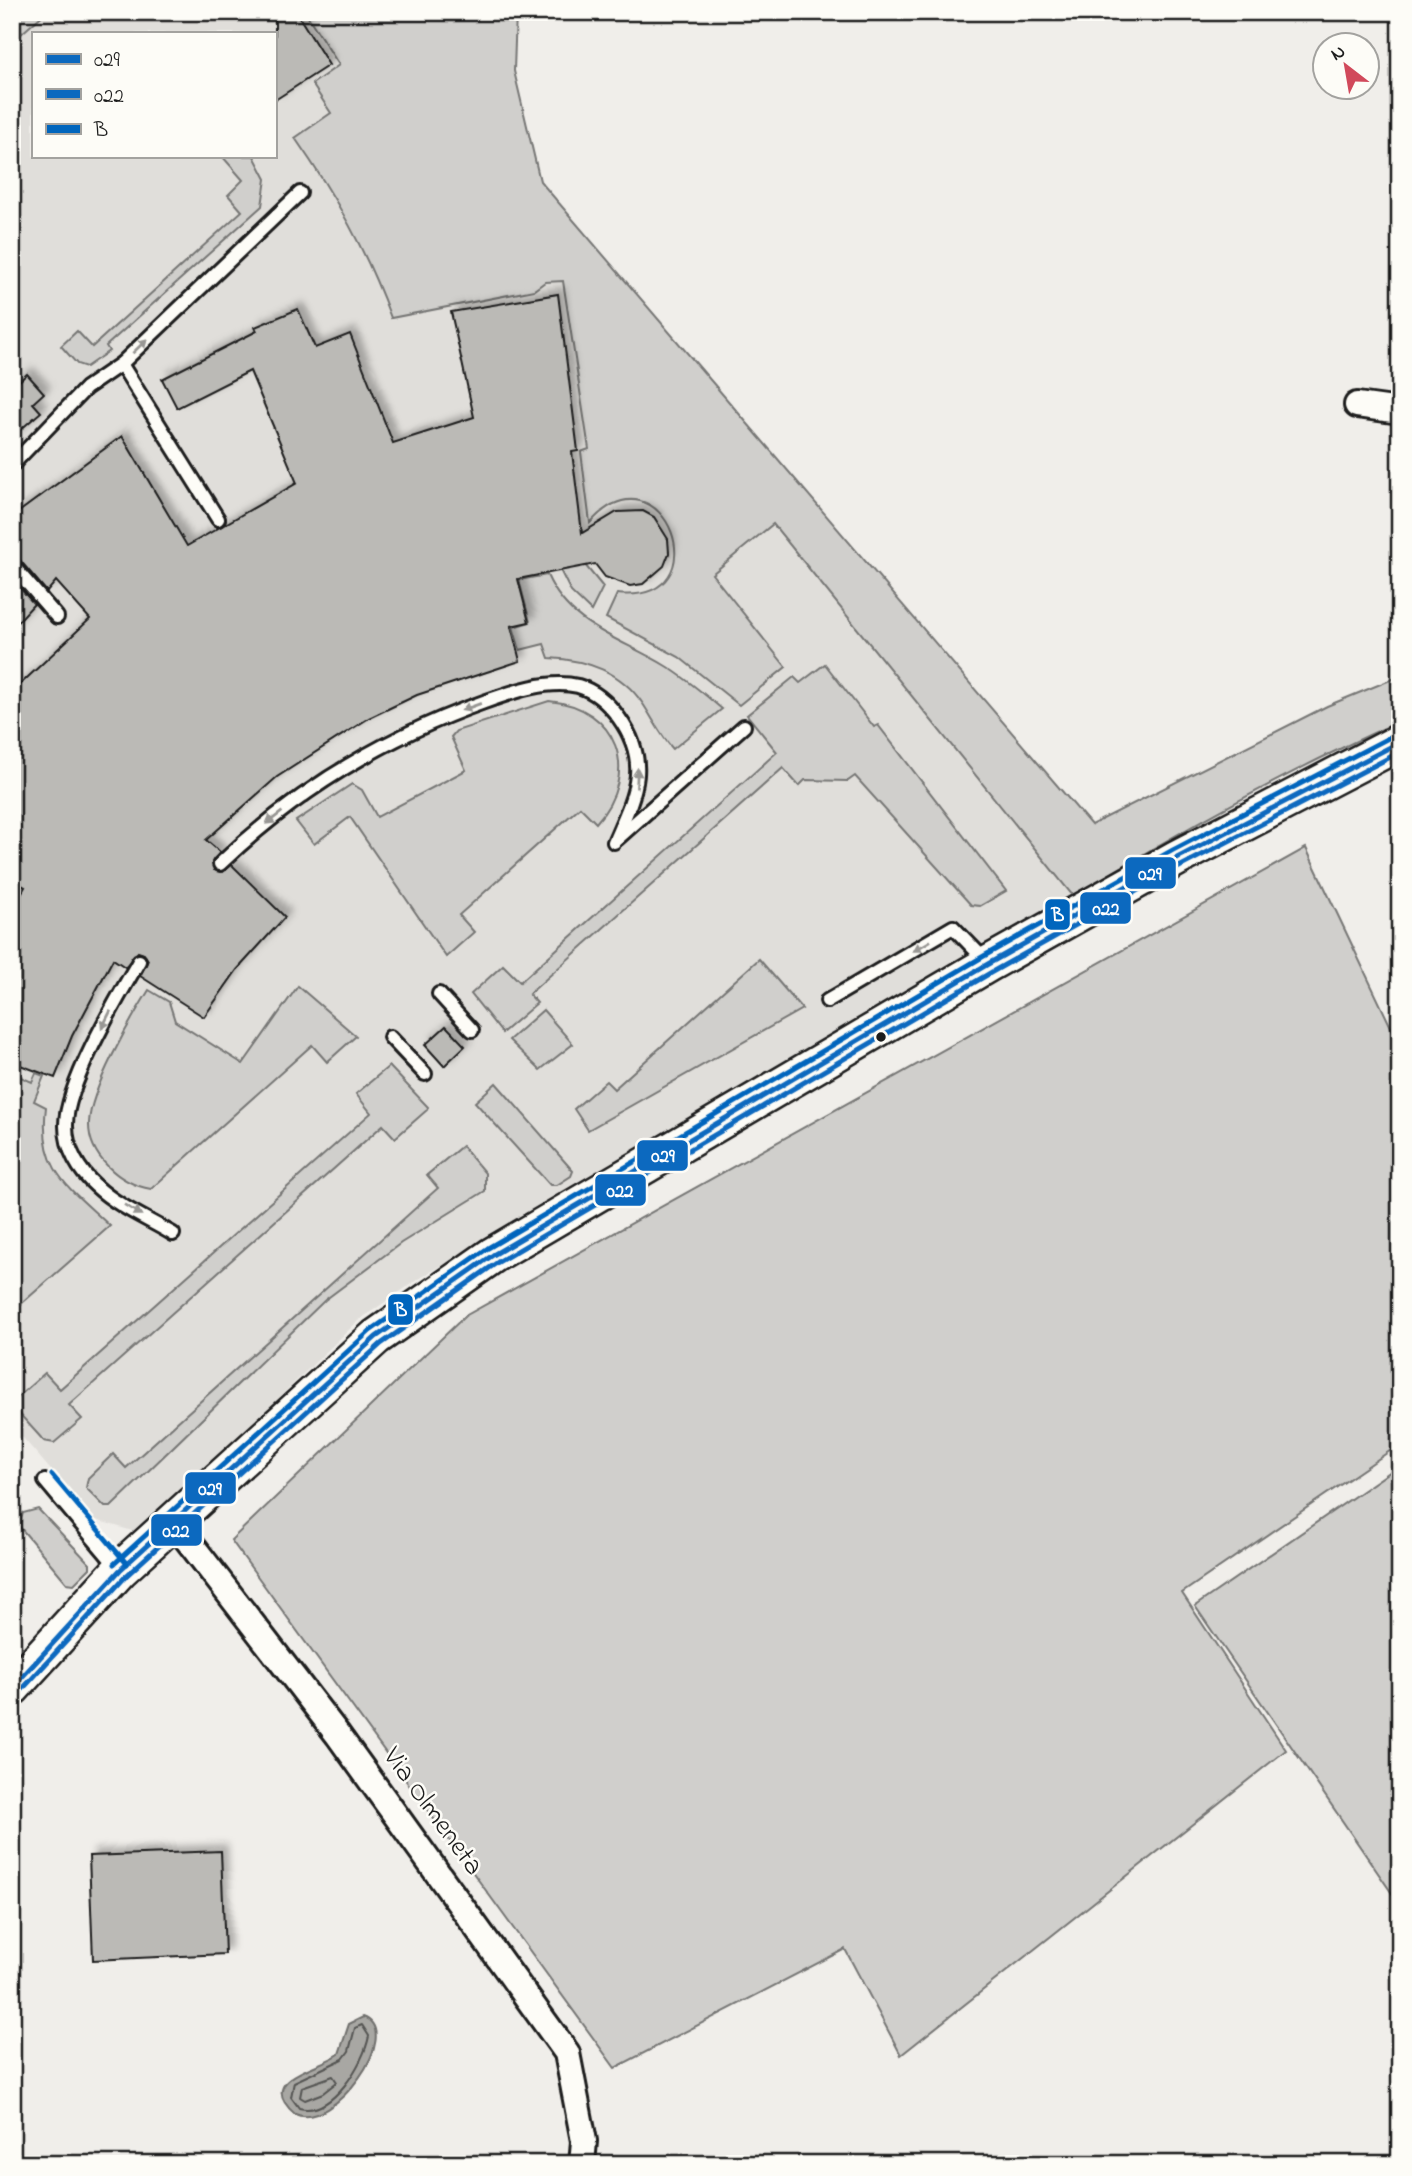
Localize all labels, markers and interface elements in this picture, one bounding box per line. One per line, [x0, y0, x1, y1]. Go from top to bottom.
legend [32, 32, 276, 158]
north arrow [1310, 32, 1380, 102]
text: N [1326, 39, 1351, 68]
text: 029 [94, 46, 121, 76]
text: 022 [94, 82, 124, 112]
text: B [93, 116, 108, 146]
one-way arrow [131, 338, 148, 354]
one-way arrow [460, 701, 481, 712]
one-way arrow [631, 767, 642, 789]
one-way arrow [265, 810, 283, 825]
line badge: 029 [1124, 856, 1177, 890]
text: 029 [1138, 862, 1162, 889]
line badge: 022 [1079, 891, 1132, 925]
text: 022 [1092, 897, 1120, 924]
line badge: B [1044, 898, 1071, 931]
text: B [1051, 903, 1065, 930]
one-way arrow [912, 940, 931, 952]
one-way arrow [100, 1010, 112, 1030]
unlabelled marker [874, 1030, 888, 1044]
line badge: 029 [636, 1139, 689, 1172]
text: 029 [651, 1144, 675, 1171]
line badge: 022 [594, 1173, 647, 1207]
text: 022 [606, 1179, 634, 1206]
one-way arrow [123, 1204, 142, 1217]
line badge: B [387, 1293, 414, 1326]
text: B [394, 1298, 408, 1325]
line badge: 029 [184, 1471, 237, 1505]
text: 029 [198, 1477, 222, 1504]
line badge: 022 [150, 1513, 203, 1547]
text: 022 [162, 1519, 190, 1546]
street label: Via Olmeneta [371, 1738, 493, 1885]

